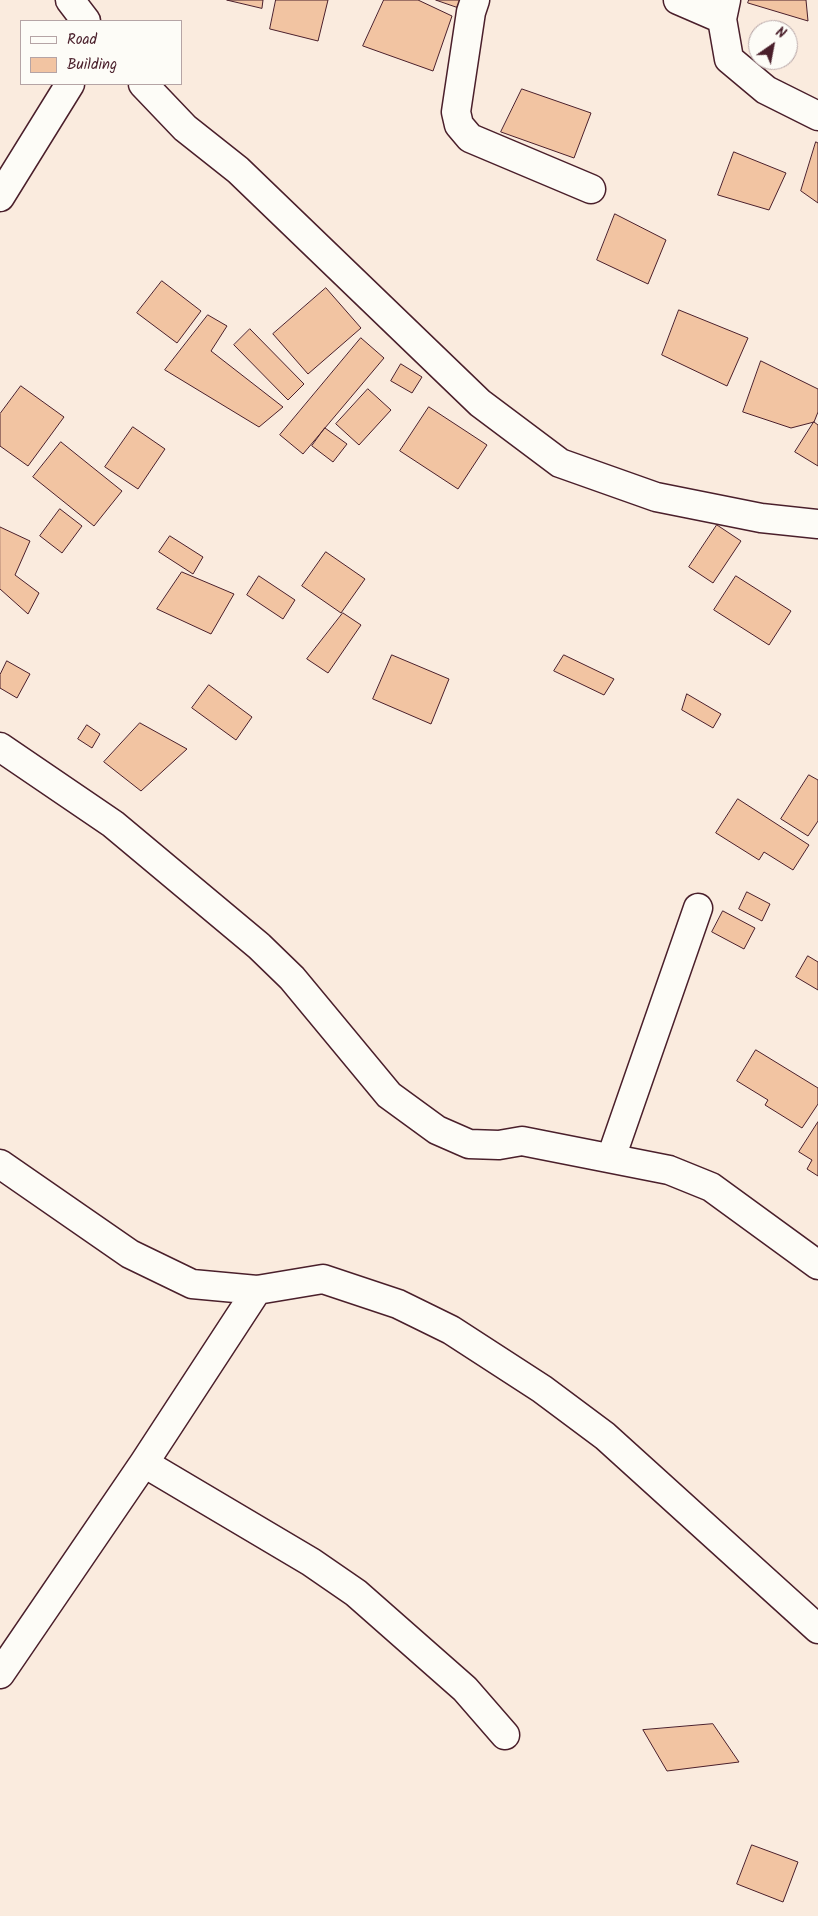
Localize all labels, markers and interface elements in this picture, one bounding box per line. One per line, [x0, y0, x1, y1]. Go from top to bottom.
legend [20, 20, 182, 85]
north arrow [748, 20, 798, 70]
text: N [771, 22, 790, 45]
text: Road [67, 28, 97, 52]
text: Building [67, 53, 117, 77]

